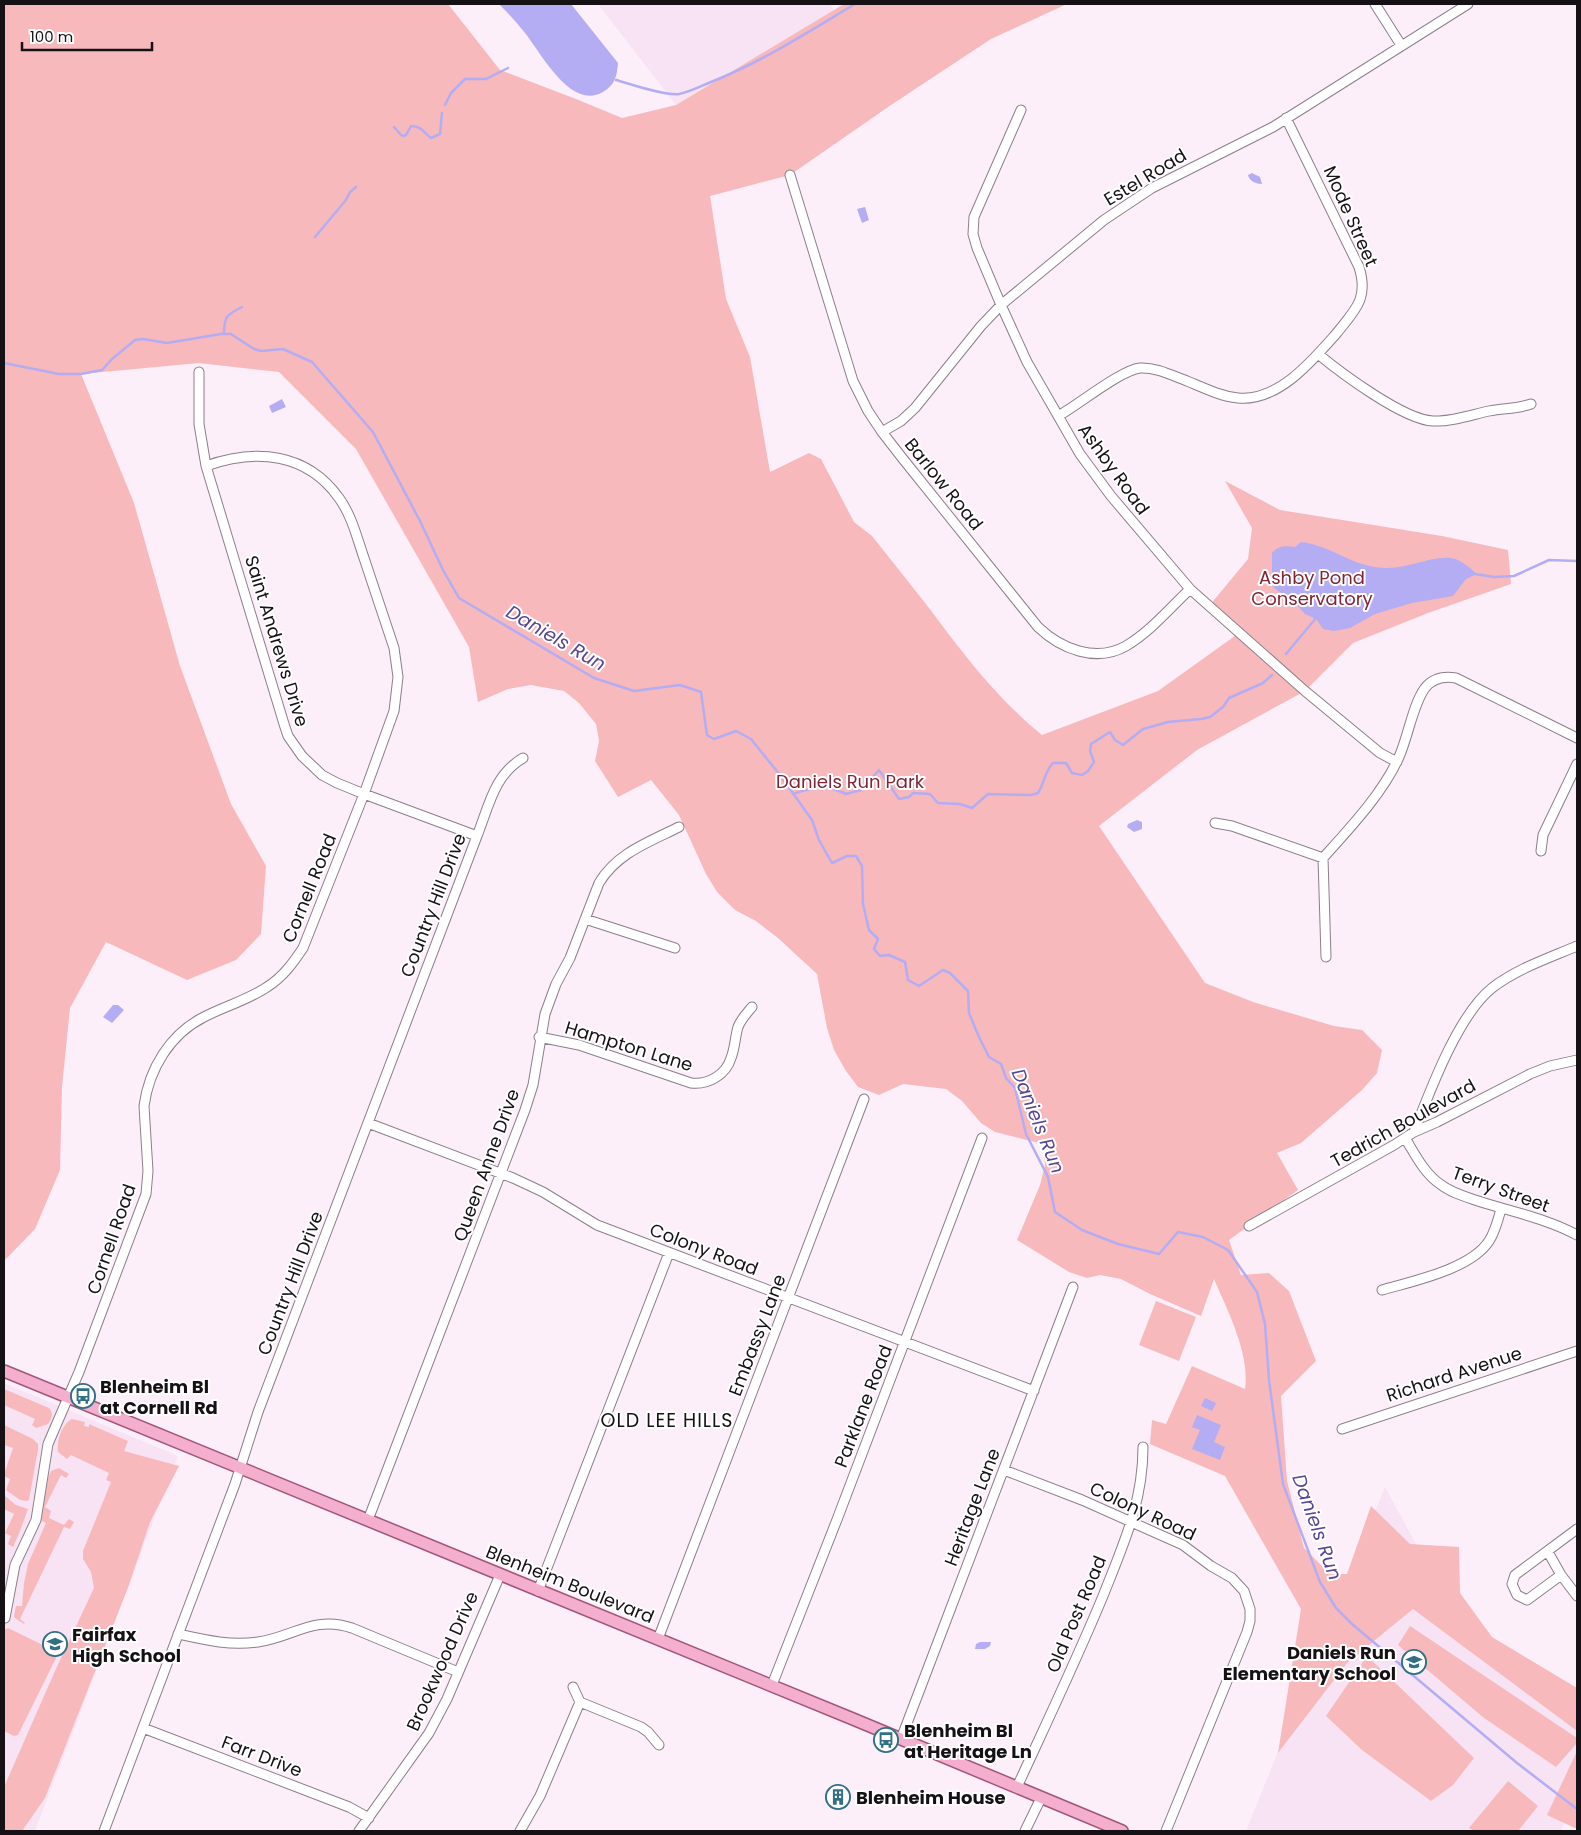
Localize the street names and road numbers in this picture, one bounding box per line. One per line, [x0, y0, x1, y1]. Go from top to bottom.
street label: Estel Road [1099, 142, 1191, 212]
street label: Mode Street [1318, 162, 1384, 270]
street label: Ashby Road [1072, 418, 1156, 520]
street label: Barlow Road [899, 433, 989, 535]
street label: Saint Andrews Drive [239, 552, 315, 730]
street label: Country Hill Drive [394, 829, 472, 981]
street label: Cornell Road [276, 830, 342, 946]
street label: Hampton Lane [562, 1015, 696, 1077]
street label: Tedrich Boulevard [1326, 1073, 1480, 1173]
street label: Queen Anne Drive [447, 1085, 525, 1245]
street label: Terry Street [1449, 1160, 1553, 1218]
street label: Cornell Road [80, 1180, 142, 1298]
street label: Country Hill Drive [251, 1207, 329, 1359]
street label: Colony Road [646, 1217, 762, 1281]
street label: Embassy Lane [722, 1271, 792, 1399]
street label: Richard Avenue [1383, 1340, 1525, 1408]
street label: Parklane Road [828, 1341, 898, 1471]
street label: Heritage Lane [938, 1445, 1006, 1569]
street label: Colony Road [1086, 1475, 1200, 1547]
street label: Blenheim Boulevard [482, 1539, 658, 1629]
street label: Old Post Road [1040, 1552, 1112, 1676]
street label: Brookwood Drive [400, 1587, 484, 1735]
street label: Farr Drive [218, 1729, 306, 1783]

